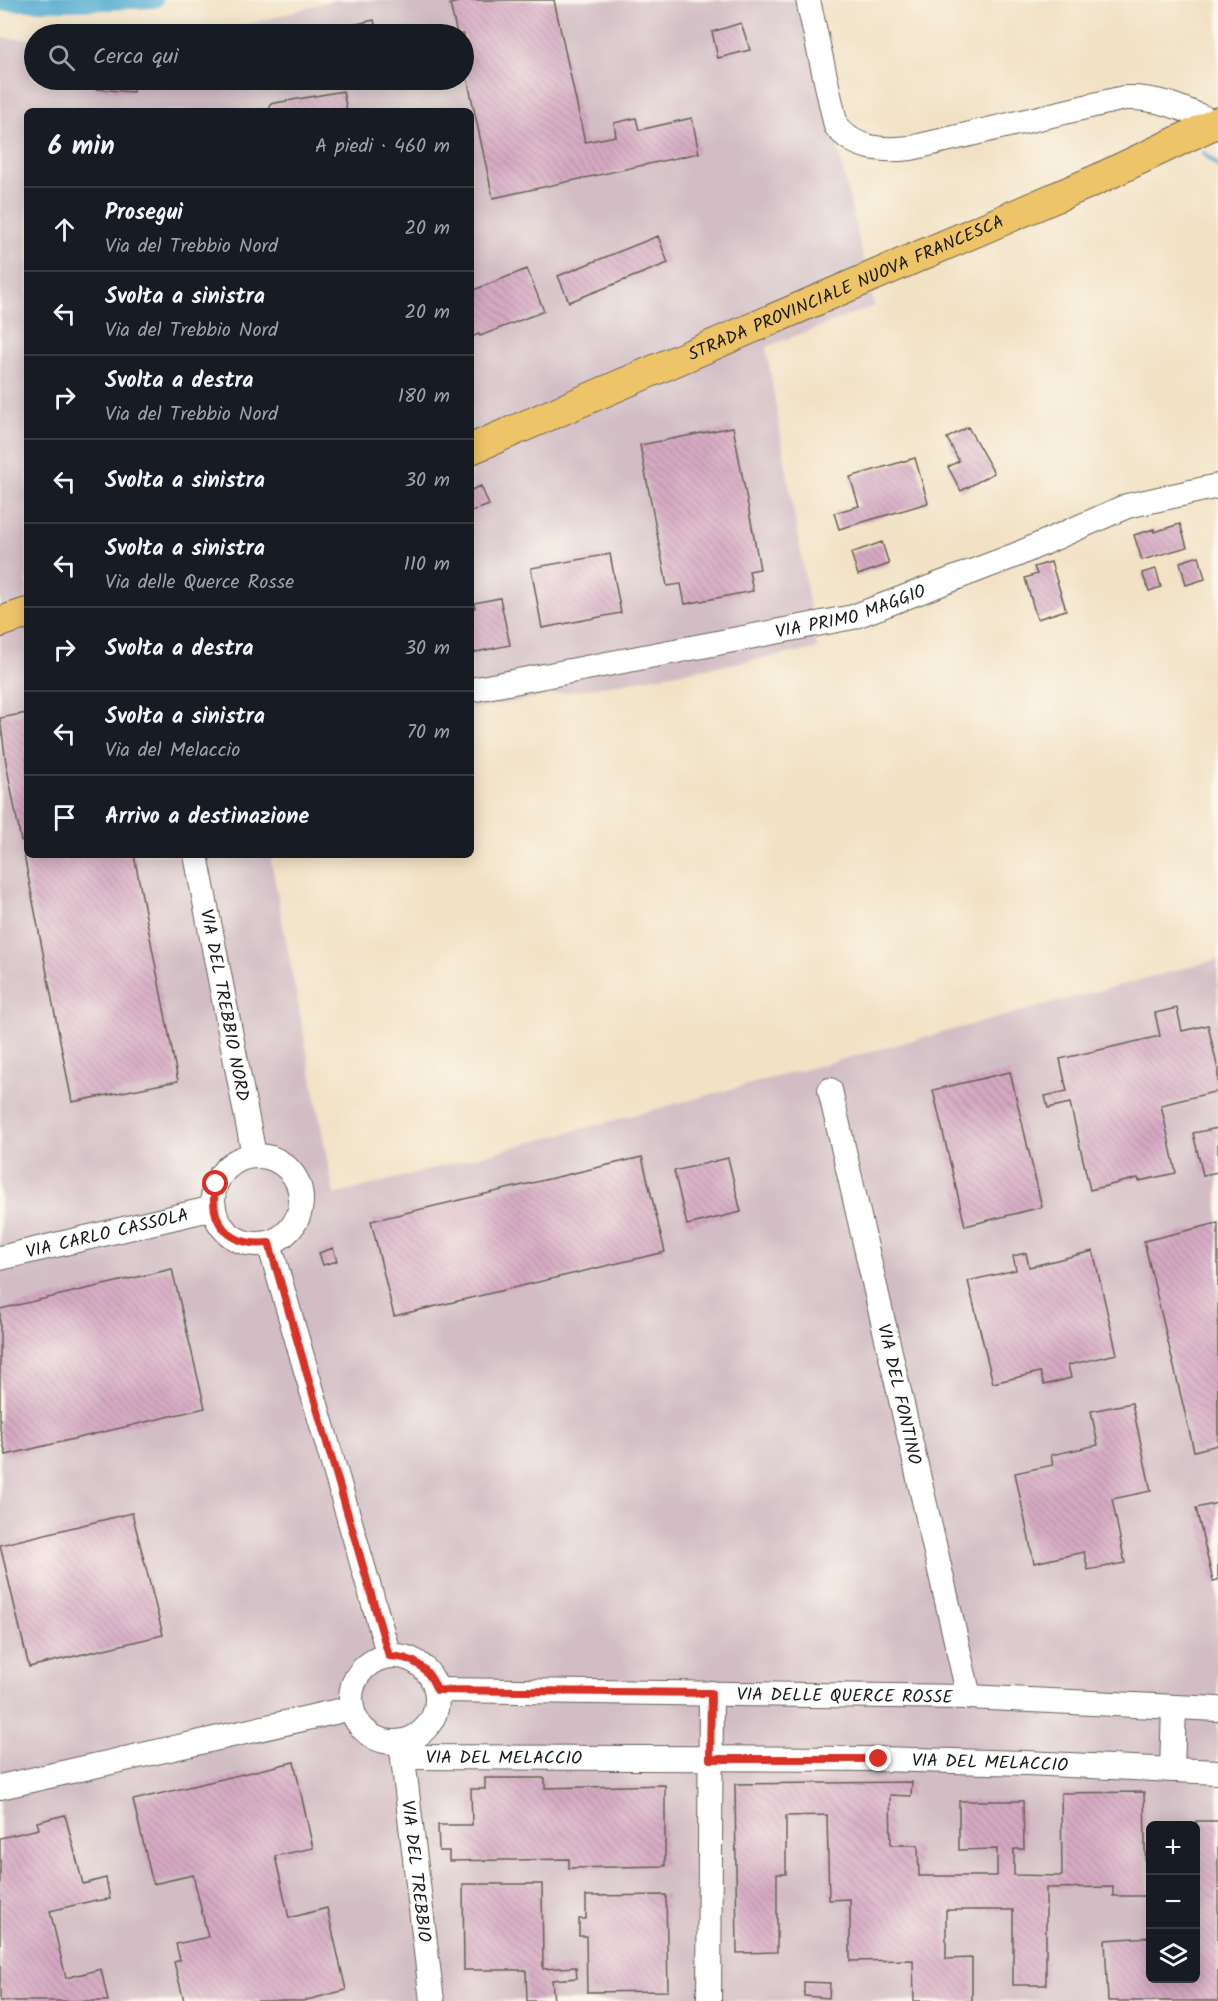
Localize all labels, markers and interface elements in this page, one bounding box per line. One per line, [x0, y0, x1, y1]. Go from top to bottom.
search box [24, 24, 474, 90]
text: Cerca qui [93, 40, 179, 75]
icon: search [45, 41, 78, 74]
text: 6 min [48, 126, 115, 168]
text: A piedi · 460 m [315, 131, 450, 163]
text: Prosegui [105, 196, 183, 231]
street label: STRADA PROVINCIALE NUOVA FRANCESCA [684, 208, 1009, 370]
icon: ahead [48, 213, 81, 246]
text: 20 m [404, 213, 450, 245]
text: Via del Trebbio Nord [105, 231, 278, 263]
text: Svolta a sinistra [105, 280, 265, 315]
icon: left [48, 297, 81, 330]
text: 20 m [404, 297, 450, 329]
text: Via del Trebbio Nord [105, 315, 278, 347]
text: Svolta a destra [105, 364, 254, 399]
icon: right [48, 381, 81, 414]
text: 180 m [398, 381, 450, 413]
text: Via del Trebbio Nord [105, 399, 278, 431]
text: Svolta a sinistra [105, 464, 265, 499]
icon: left [48, 465, 81, 498]
text: 30 m [405, 465, 450, 497]
text: Svolta a sinistra [105, 532, 265, 567]
icon: left [48, 549, 81, 582]
text: 110 m [404, 549, 450, 581]
text: Via delle Querce Rosse [105, 567, 294, 599]
street label: VIA PRIMO MAGGIO [773, 578, 931, 647]
text: Svolta a destra [105, 632, 254, 667]
icon: right [48, 633, 81, 666]
text: 30 m [405, 633, 450, 665]
text: Svolta a sinistra [105, 700, 265, 735]
icon: left [48, 717, 81, 750]
text: 70 m [407, 717, 450, 749]
text: Via del Melaccio [105, 735, 240, 767]
text: Arrivo a destinazione [105, 800, 309, 835]
icon: arrive [48, 801, 81, 834]
street label: VIA DEL TREBBIO NORD [191, 907, 256, 1105]
route start [202, 1170, 228, 1196]
street label: VIA CARLO CASSOLA [23, 1201, 192, 1267]
street label: VIA DEL FONTINO [868, 1321, 928, 1468]
street label: VIA DELLE QUERCE ROSSE [737, 1681, 954, 1713]
street label: VIA DEL MELACCIO [426, 1744, 582, 1774]
route end [865, 1745, 891, 1771]
street label: VIA DEL MELACCIO [911, 1747, 1069, 1781]
street label: VIA DEL TREBBIO [392, 1799, 438, 1944]
map controls [1146, 1821, 1200, 1983]
button: + [1146, 1821, 1200, 1875]
button: − [1146, 1875, 1200, 1929]
button: layers [1146, 1929, 1200, 1983]

